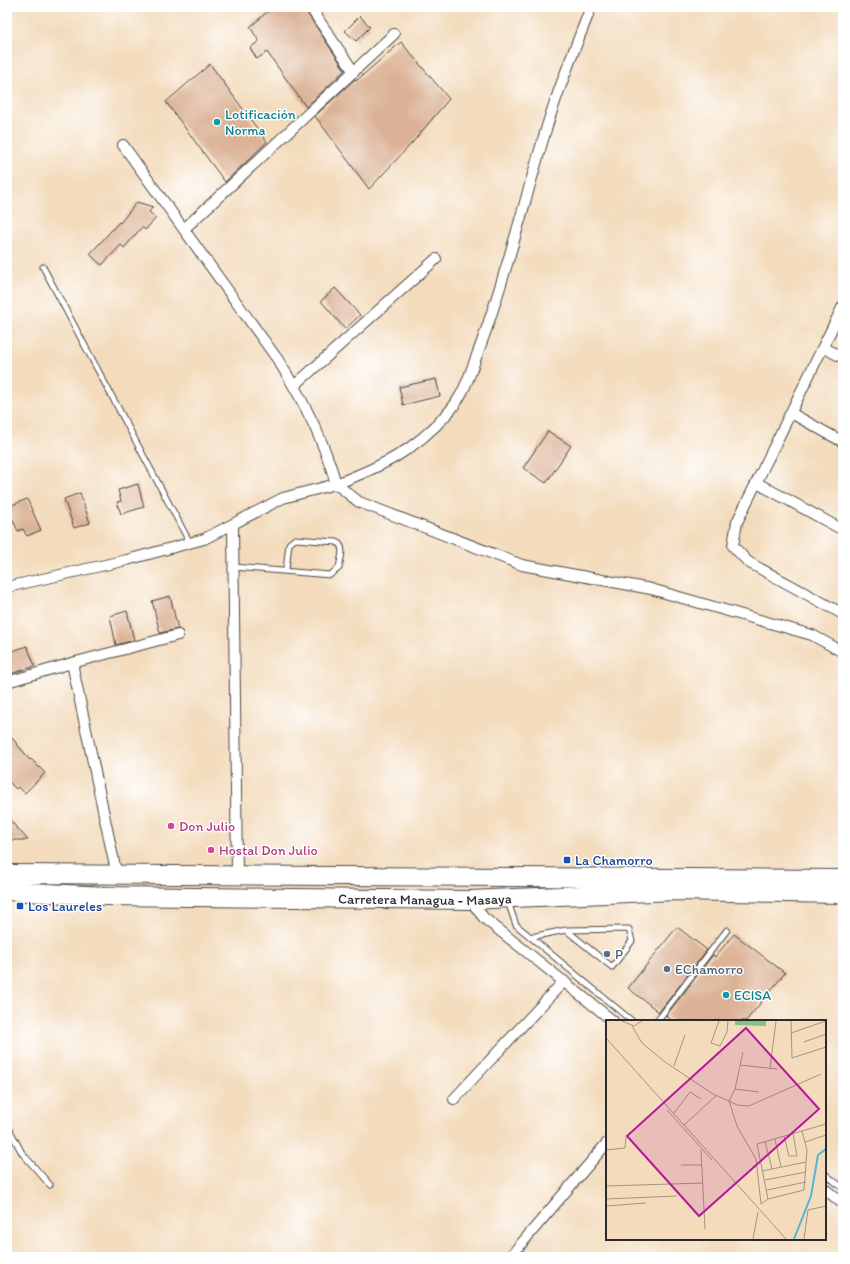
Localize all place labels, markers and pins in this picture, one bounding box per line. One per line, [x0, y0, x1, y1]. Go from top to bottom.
place label: Lotificación Norma [225, 106, 296, 139]
marker: Lotificación Norma [212, 117, 222, 127]
place label: Don Julio [179, 818, 235, 835]
marker: Don Julio [166, 821, 176, 831]
place label: Hostal Don Julio [219, 842, 318, 859]
marker: Hostal Don Julio [206, 845, 216, 855]
place label: La Chamorro [575, 852, 653, 869]
marker: La Chamorro [562, 855, 572, 865]
place label: Los Laureles [28, 898, 102, 915]
marker: Los Laureles [15, 901, 25, 911]
place label: P [615, 946, 623, 963]
marker: P [602, 949, 612, 959]
place label: EChamorro [675, 961, 743, 978]
marker: EChamorro [662, 964, 672, 974]
place label: ECISA [734, 987, 771, 1004]
marker: ECISA [721, 990, 731, 1000]

